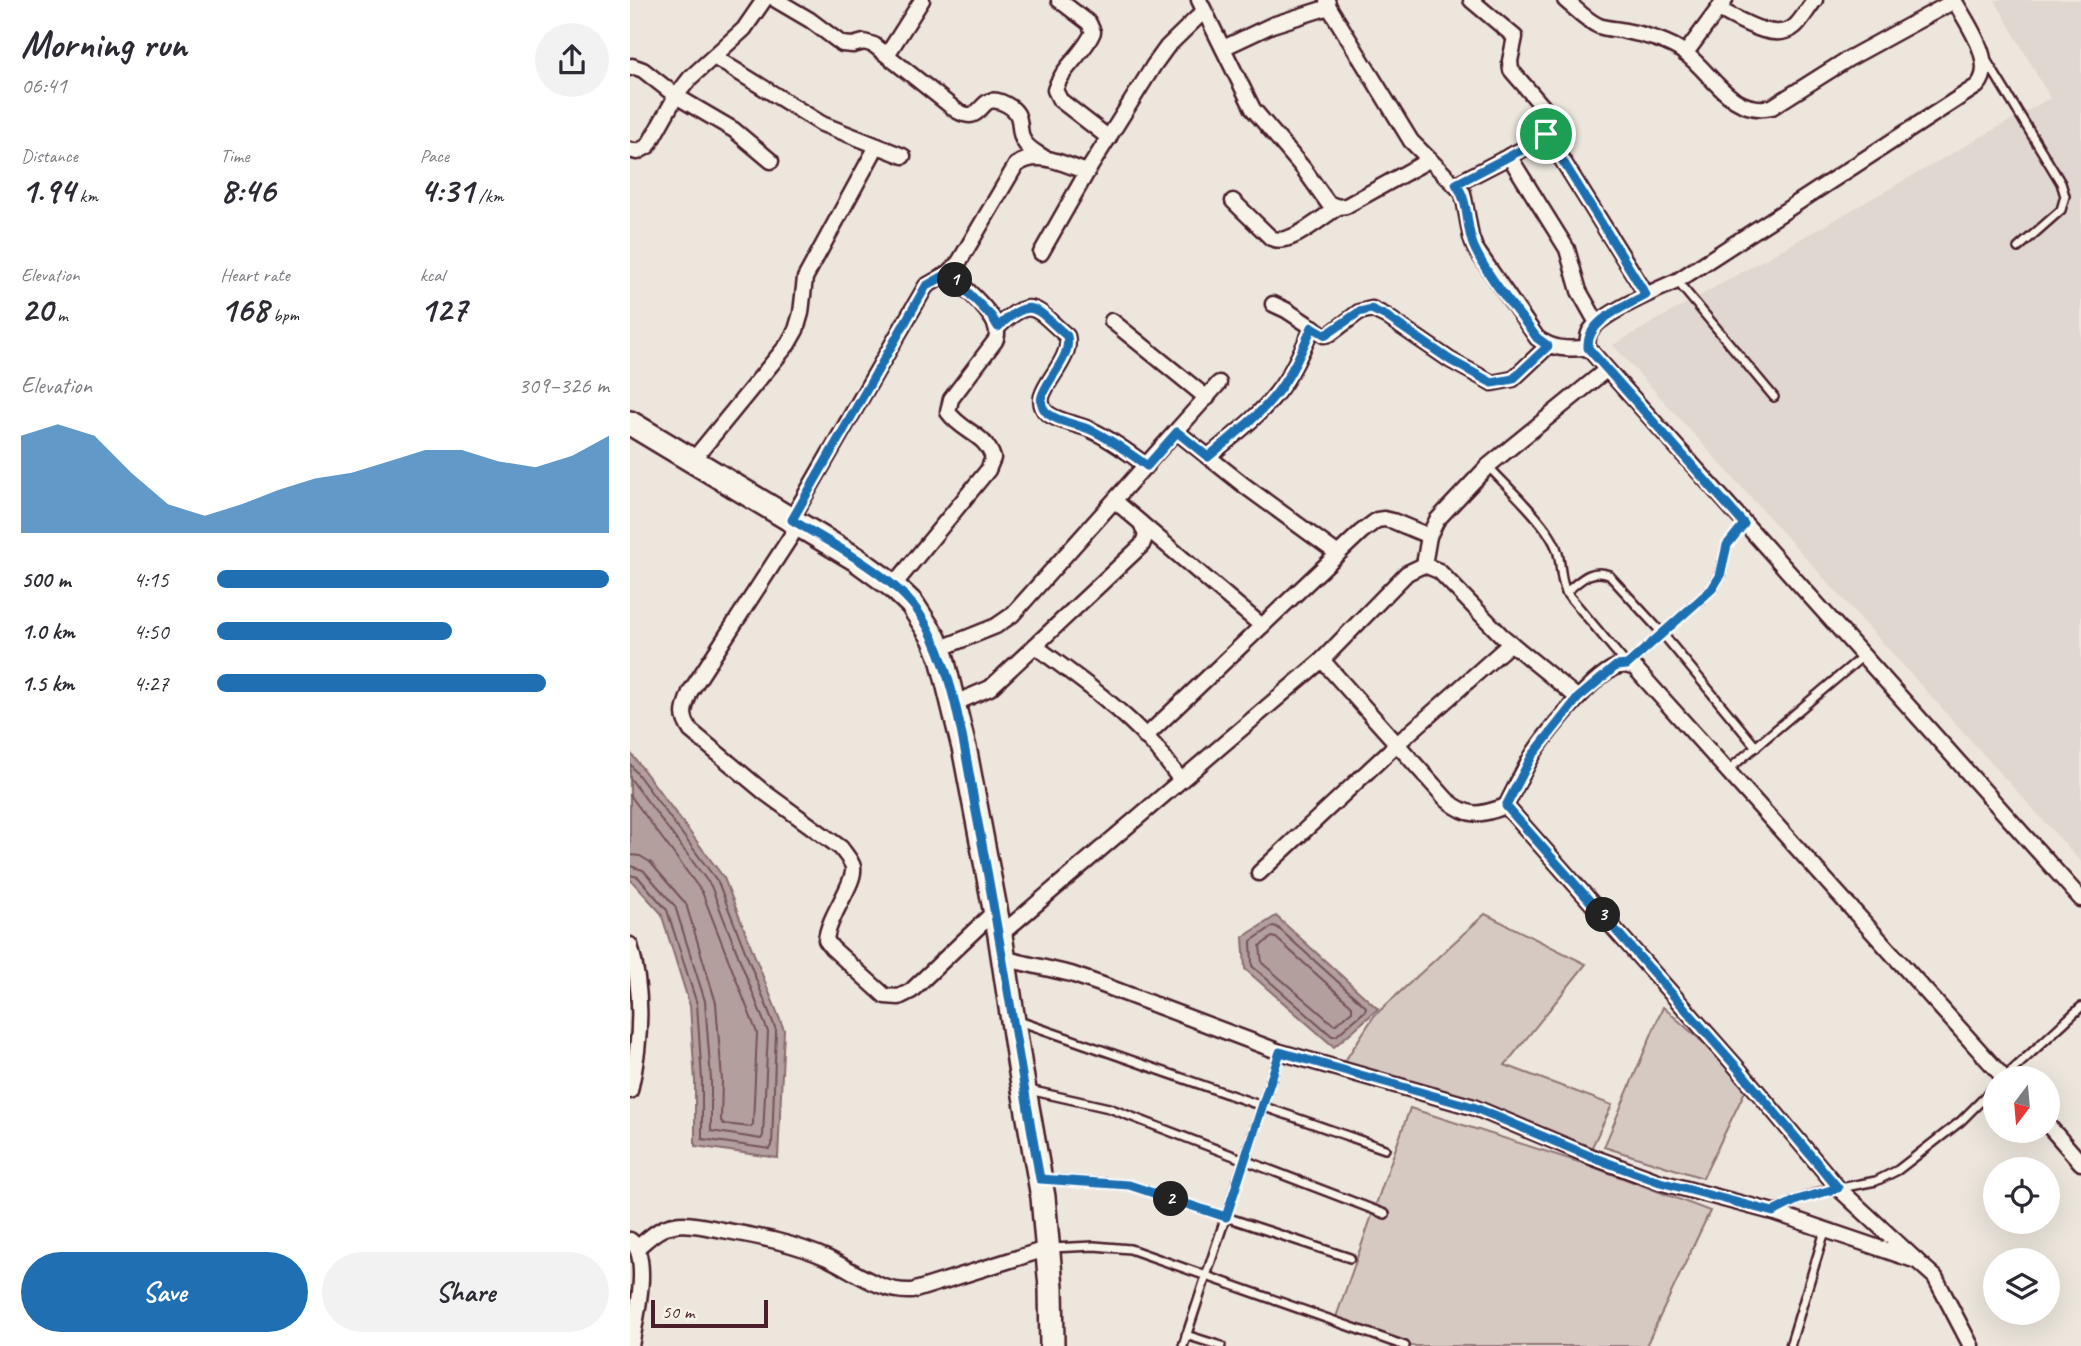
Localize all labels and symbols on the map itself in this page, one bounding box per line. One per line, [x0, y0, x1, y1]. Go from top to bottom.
pin [1516, 104, 1576, 164]
pin: 1 [938, 262, 972, 298]
pin: 3 [1586, 898, 1620, 932]
north arrow [1983, 1066, 2060, 1143]
pin: 2 [1154, 1182, 1188, 1216]
scale bar [651, 1297, 768, 1329]

